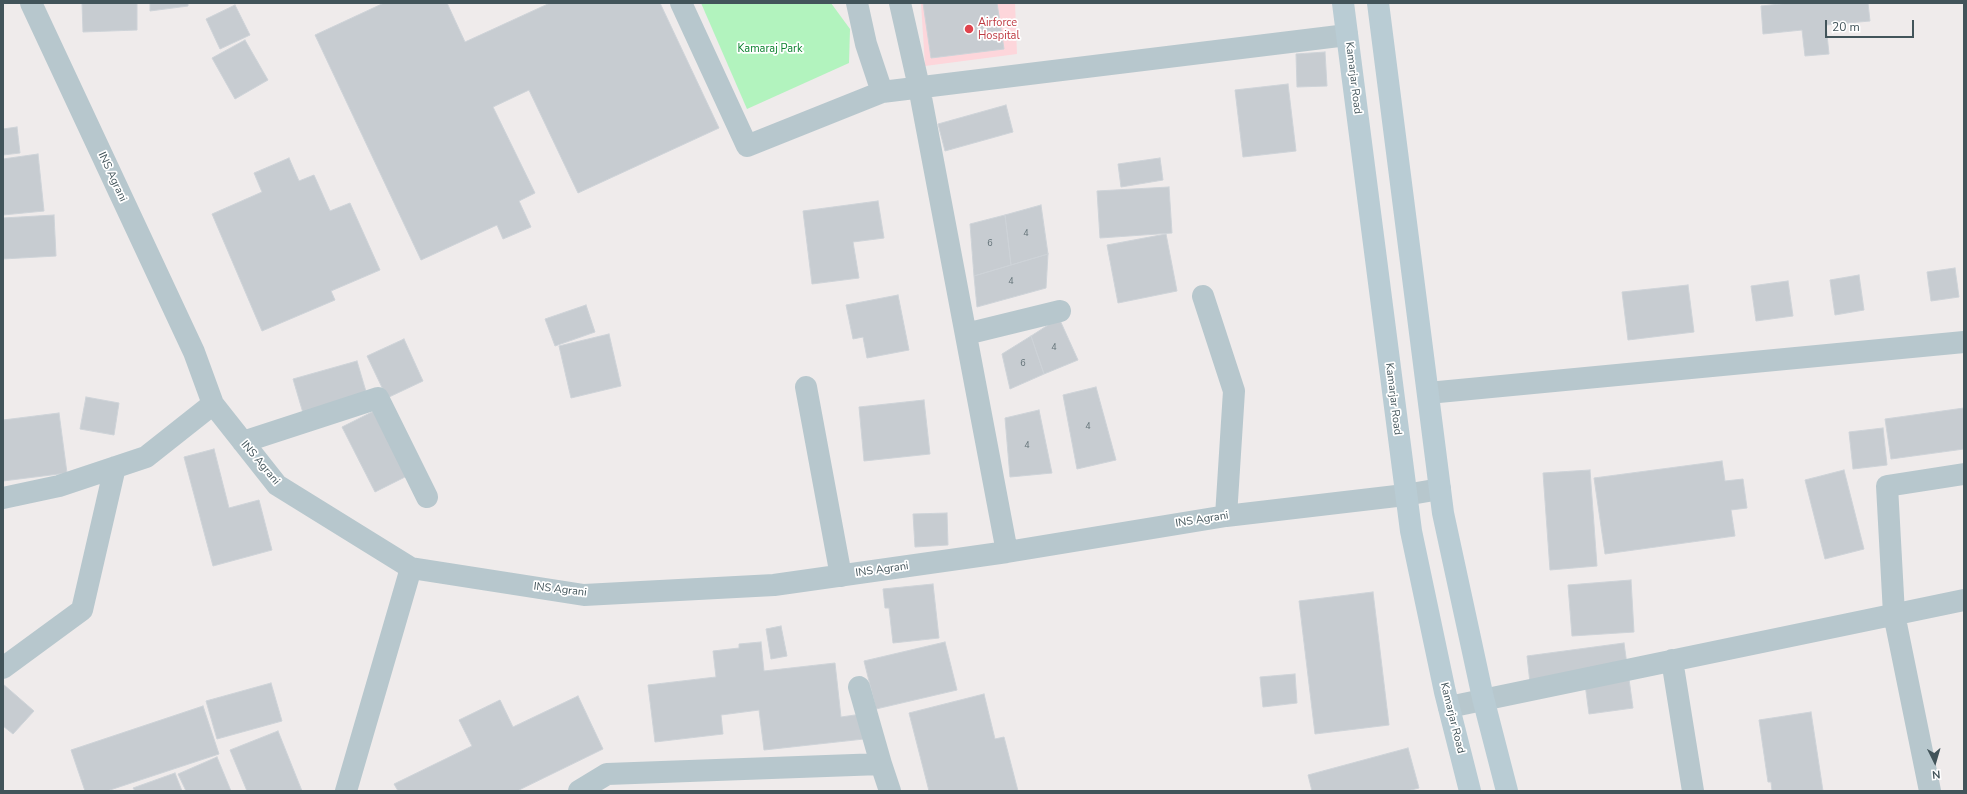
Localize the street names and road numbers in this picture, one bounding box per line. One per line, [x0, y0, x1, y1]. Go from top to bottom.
street label: Kamarjar Road [1342, 41, 1364, 115]
street label: INS Agrani [95, 150, 129, 204]
street label: Kamarjar Road [1382, 362, 1404, 436]
street label: INS Agrani [238, 438, 282, 488]
street label: INS Agrani [1175, 509, 1229, 531]
street label: INS Agrani [855, 560, 909, 580]
street label: INS Agrani [533, 580, 587, 600]
street label: Kamarjar Road [1437, 681, 1467, 755]

